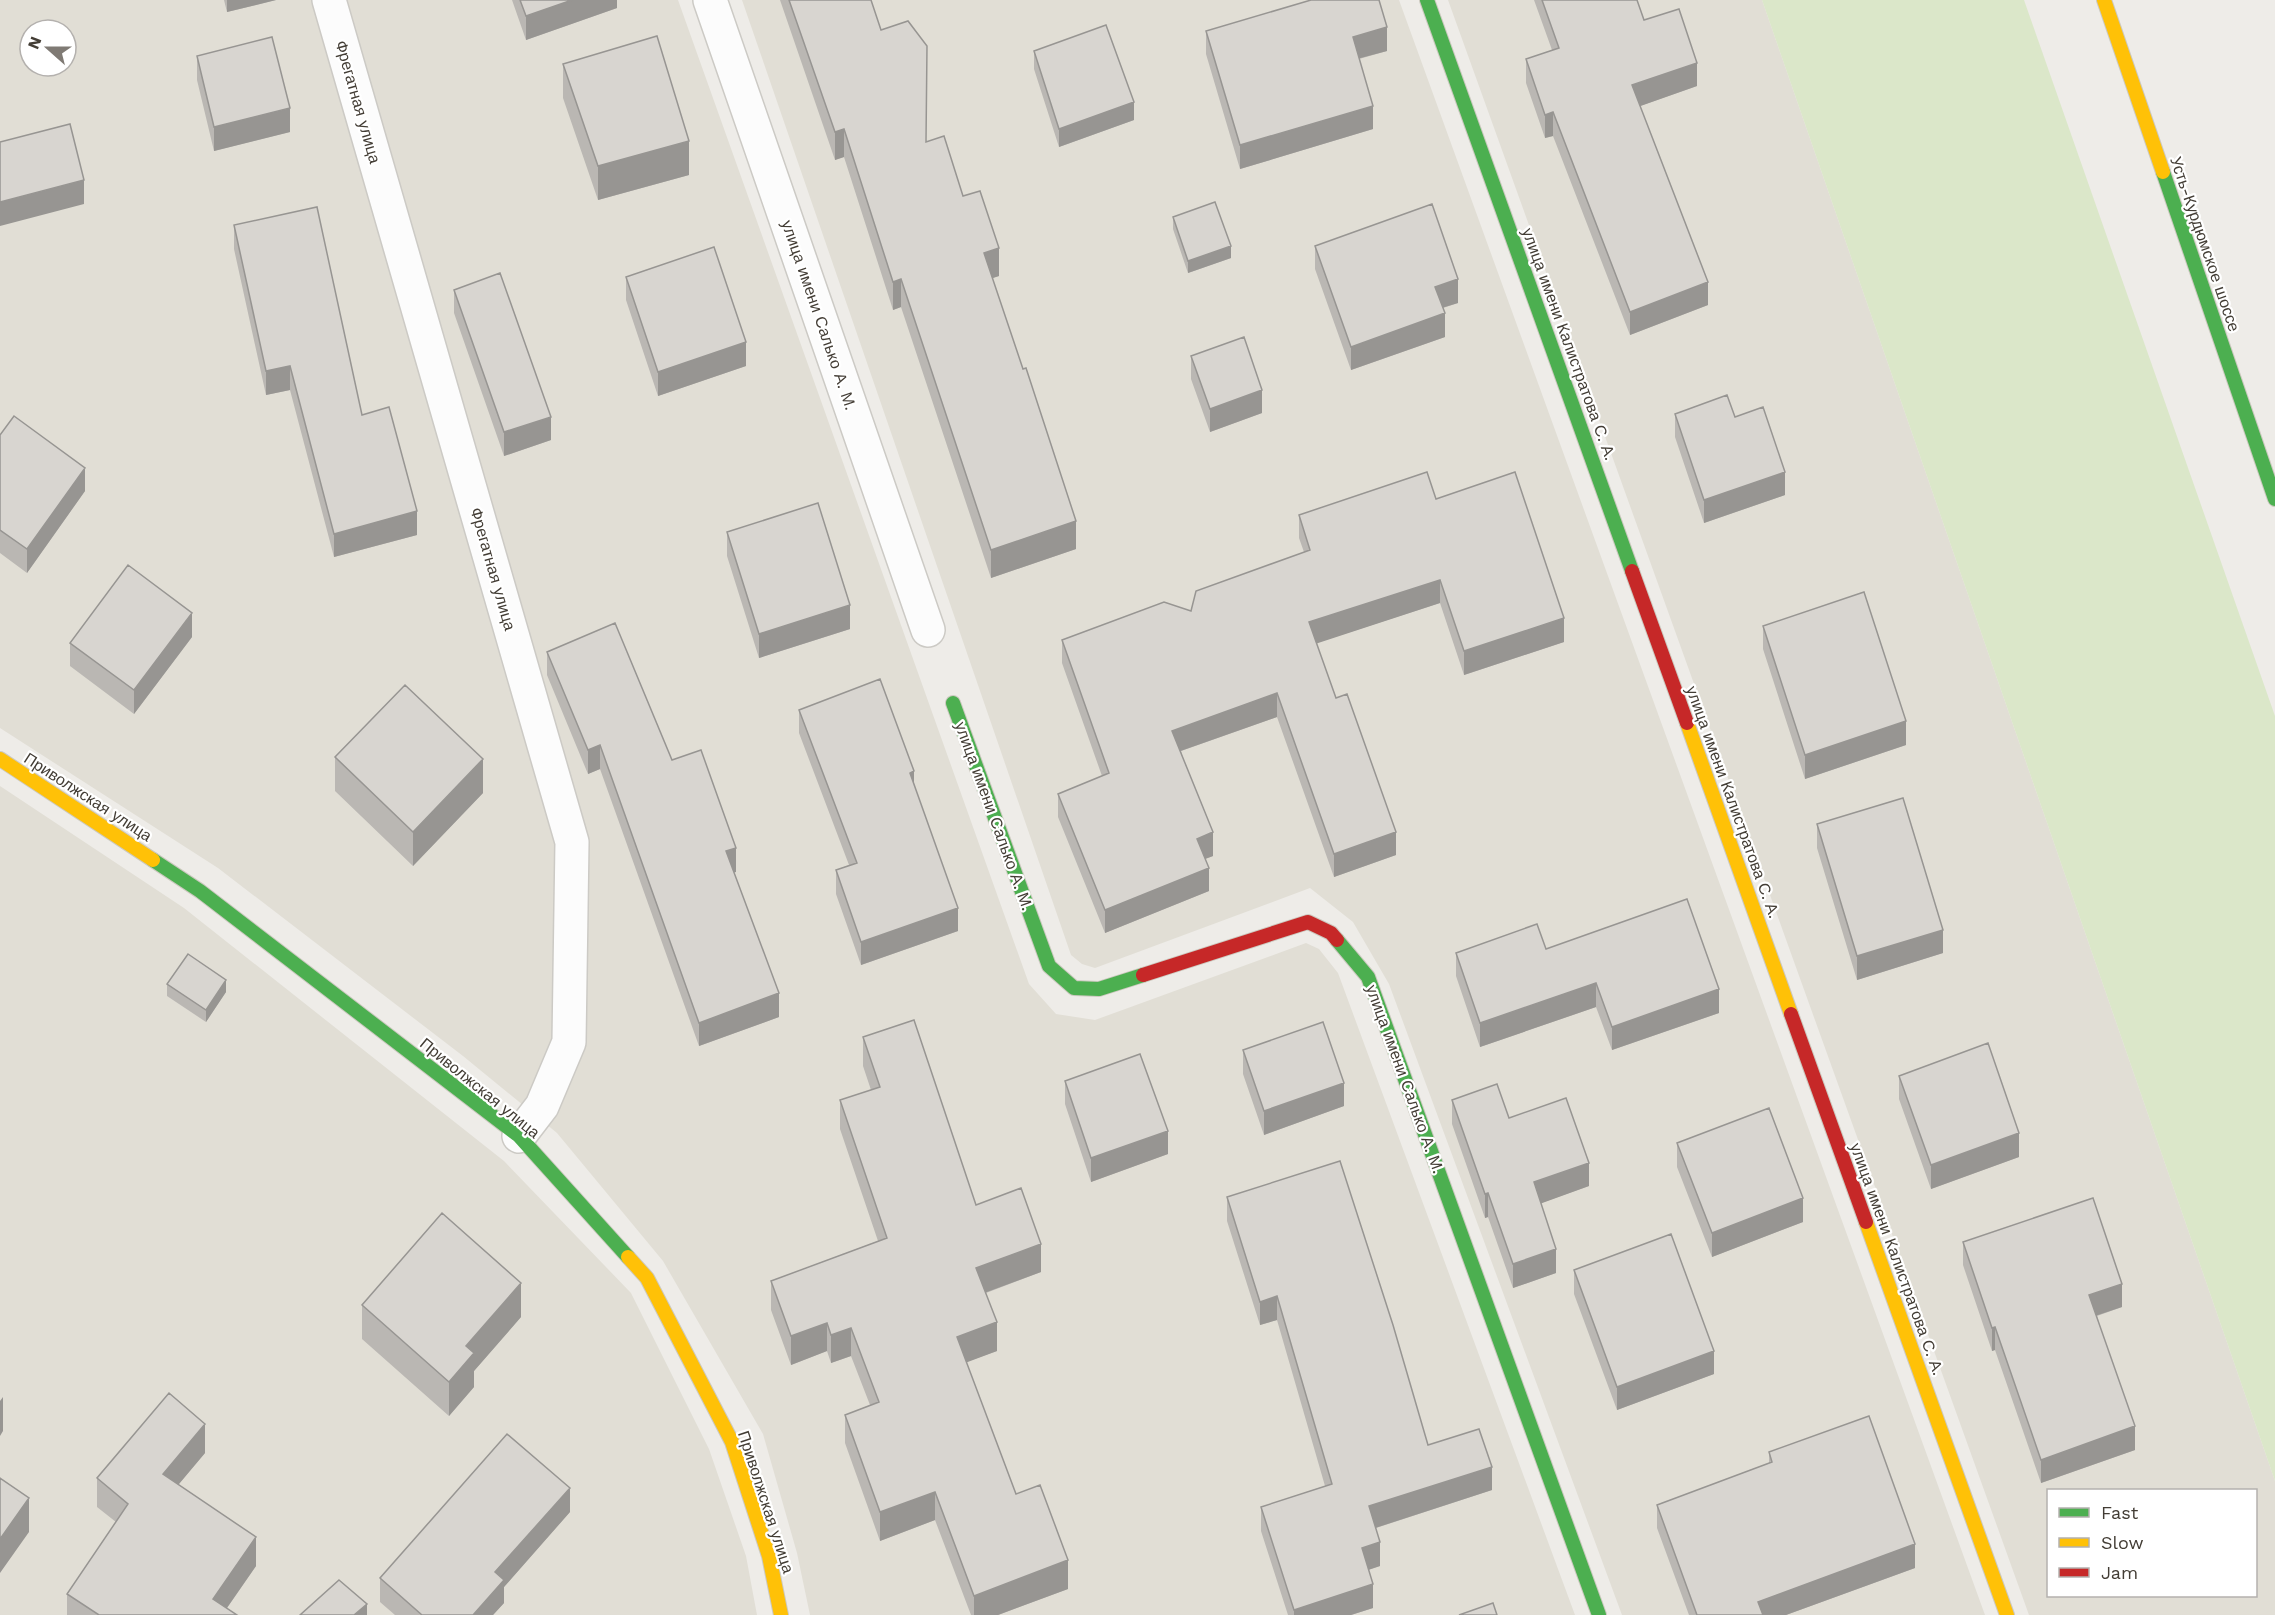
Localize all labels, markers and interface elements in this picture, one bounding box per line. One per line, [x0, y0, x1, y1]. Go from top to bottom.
north arrow [18, 18, 78, 78]
text: N [23, 34, 45, 52]
street label: Фрегатная улица [331, 38, 385, 166]
street label: Усть-Курдюмское шоссе [2166, 154, 2244, 334]
street label: улица имени Салько А. М. [778, 218, 860, 412]
street label: улица имени Калистратова С. А. [1518, 225, 1620, 463]
street label: Фрегатная улица [466, 505, 520, 633]
street label: улица имени Калистратова С. А. [1682, 683, 1784, 921]
street label: улица имени Салько А. М. [951, 719, 1037, 913]
street label: Приволжская улица [21, 749, 156, 845]
street label: улица имени Салько А. М. [1362, 982, 1448, 1176]
street label: Приволжская улица [416, 1034, 544, 1142]
street label: улица имени Калистратова С. А. [1846, 1140, 1948, 1378]
street label: Приволжская улица [734, 1428, 798, 1576]
legend [2047, 1489, 2257, 1597]
text: Fast [2101, 1502, 2139, 1523]
text: Slow [2101, 1532, 2144, 1553]
text: Jam [2101, 1562, 2138, 1583]

